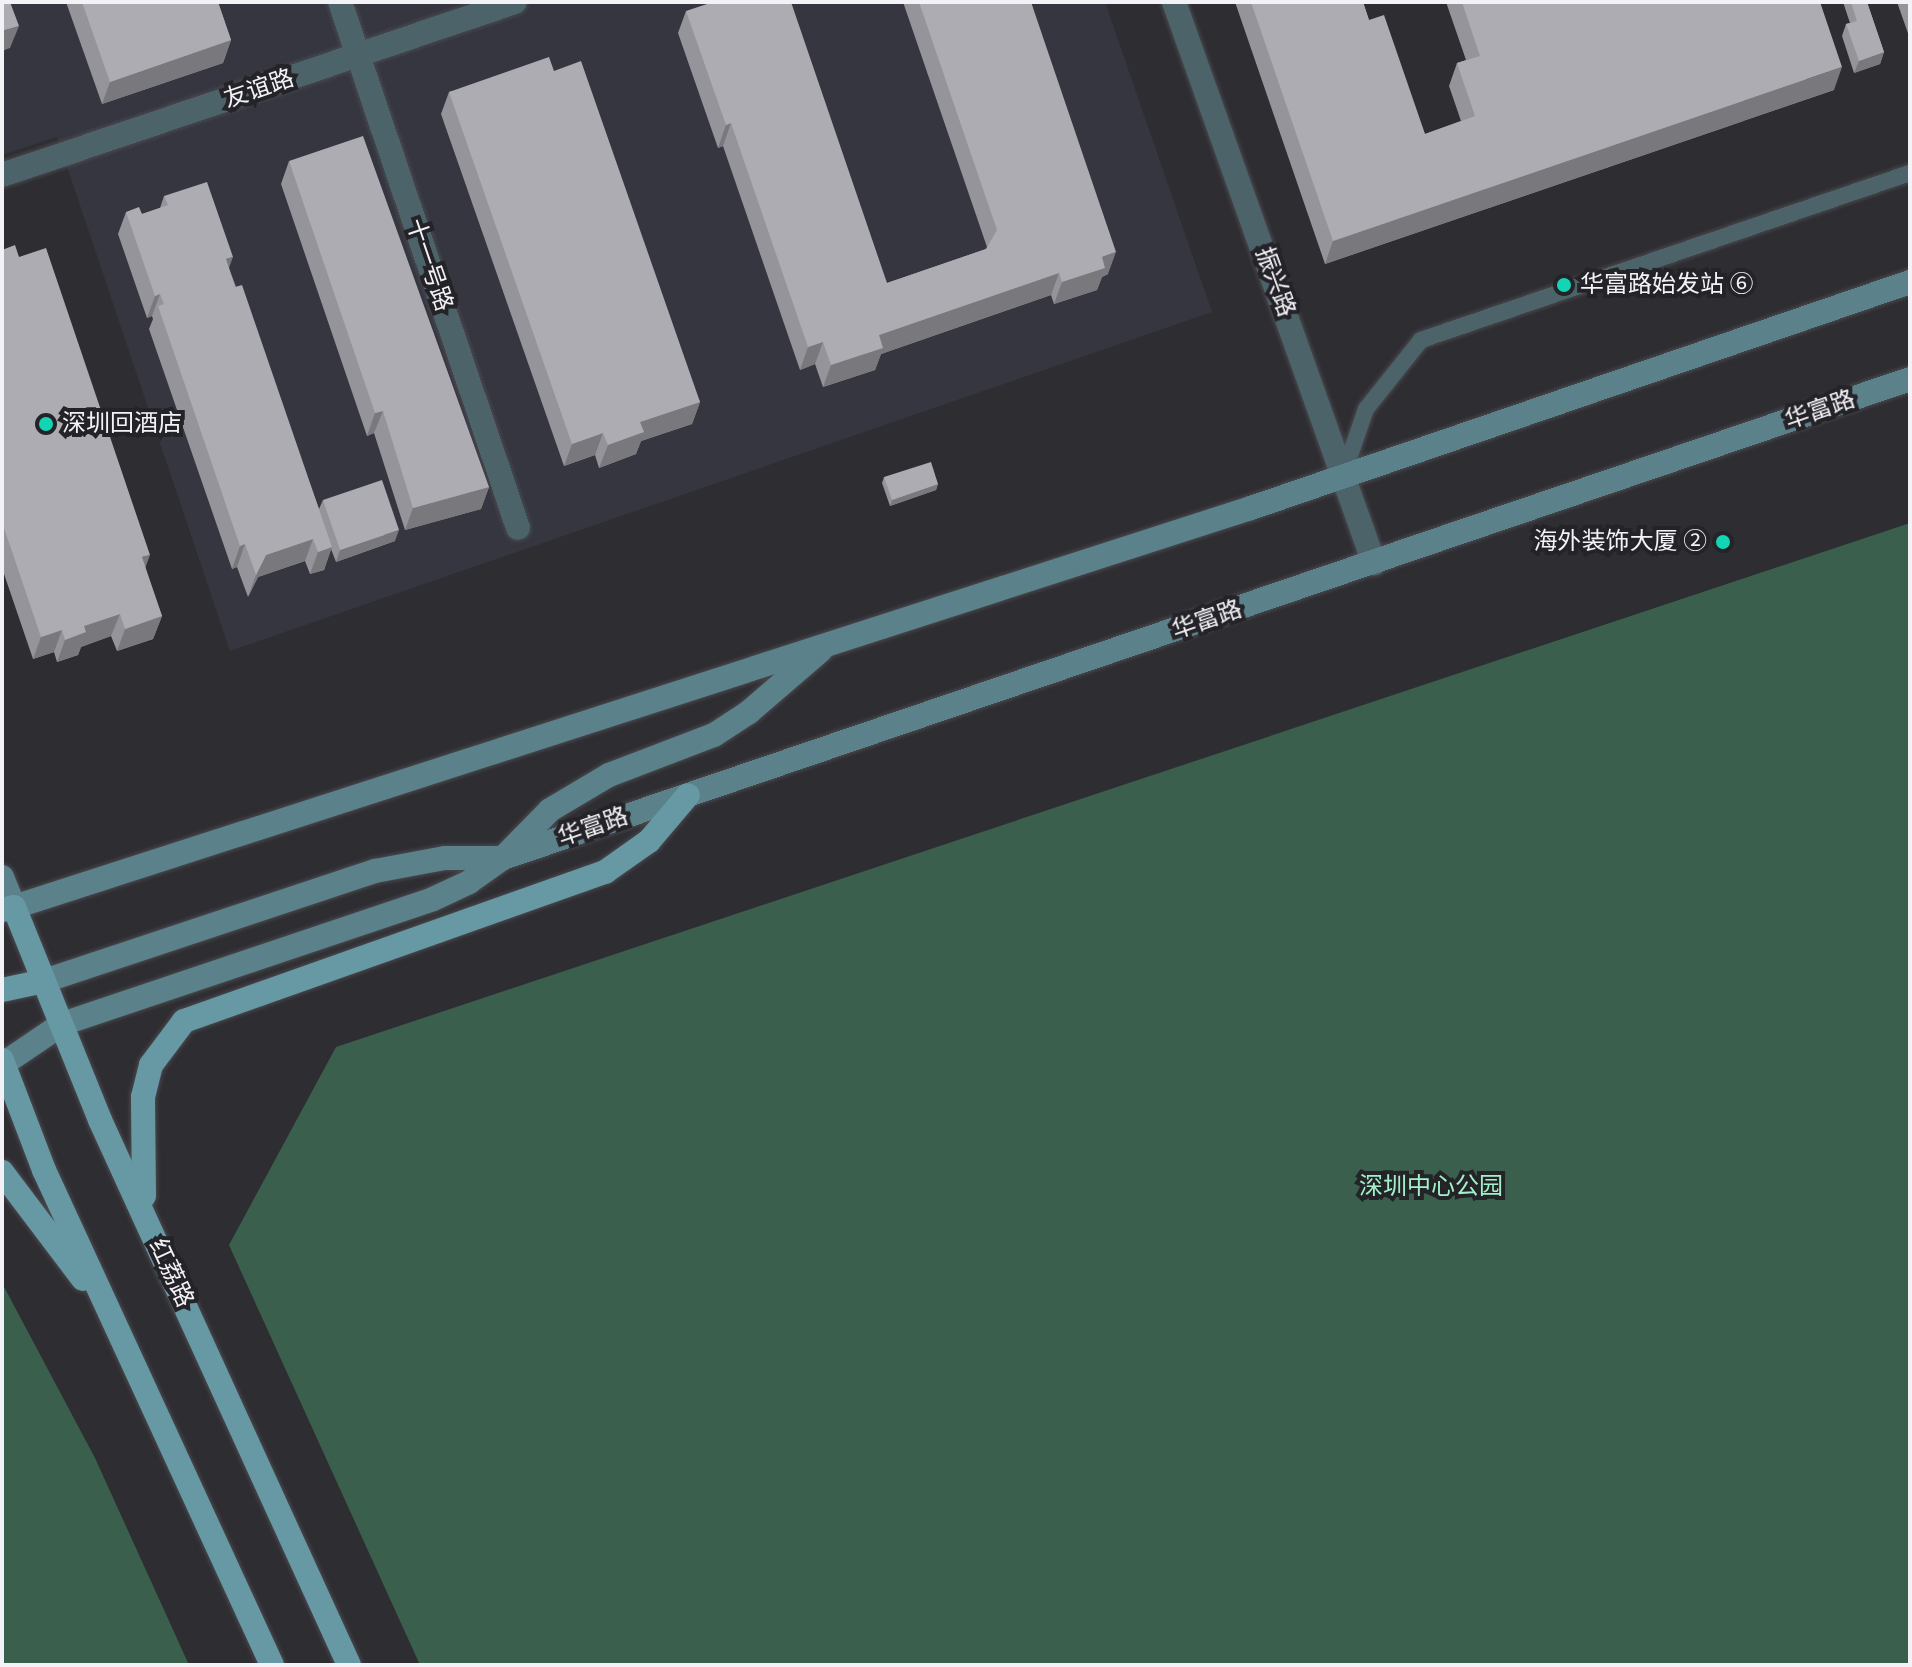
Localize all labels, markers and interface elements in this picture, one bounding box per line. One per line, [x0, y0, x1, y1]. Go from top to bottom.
street label: 友谊路 [220, 64, 298, 114]
street label: 十一号路 [400, 215, 458, 315]
street label: 振兴路 [1249, 243, 1301, 321]
place label: 华富路始发站 ⑥ [1580, 271, 1754, 299]
marker: 华富路始发站 ⑥ [1555, 276, 1573, 294]
street label: 华富路 [1781, 385, 1859, 435]
place label: 深圳回酒店 [62, 410, 182, 438]
marker: 深圳回酒店 [37, 415, 55, 433]
place label: 海外装饰大厦 ② [1533, 528, 1707, 556]
marker: 海外装饰大厦 ② [1714, 533, 1732, 551]
street label: 华富路 [1168, 595, 1246, 645]
street label: 华富路 [554, 802, 632, 852]
park label: 深圳中心公园 [1359, 1173, 1503, 1201]
street label: 红荔路 [143, 1234, 199, 1312]

